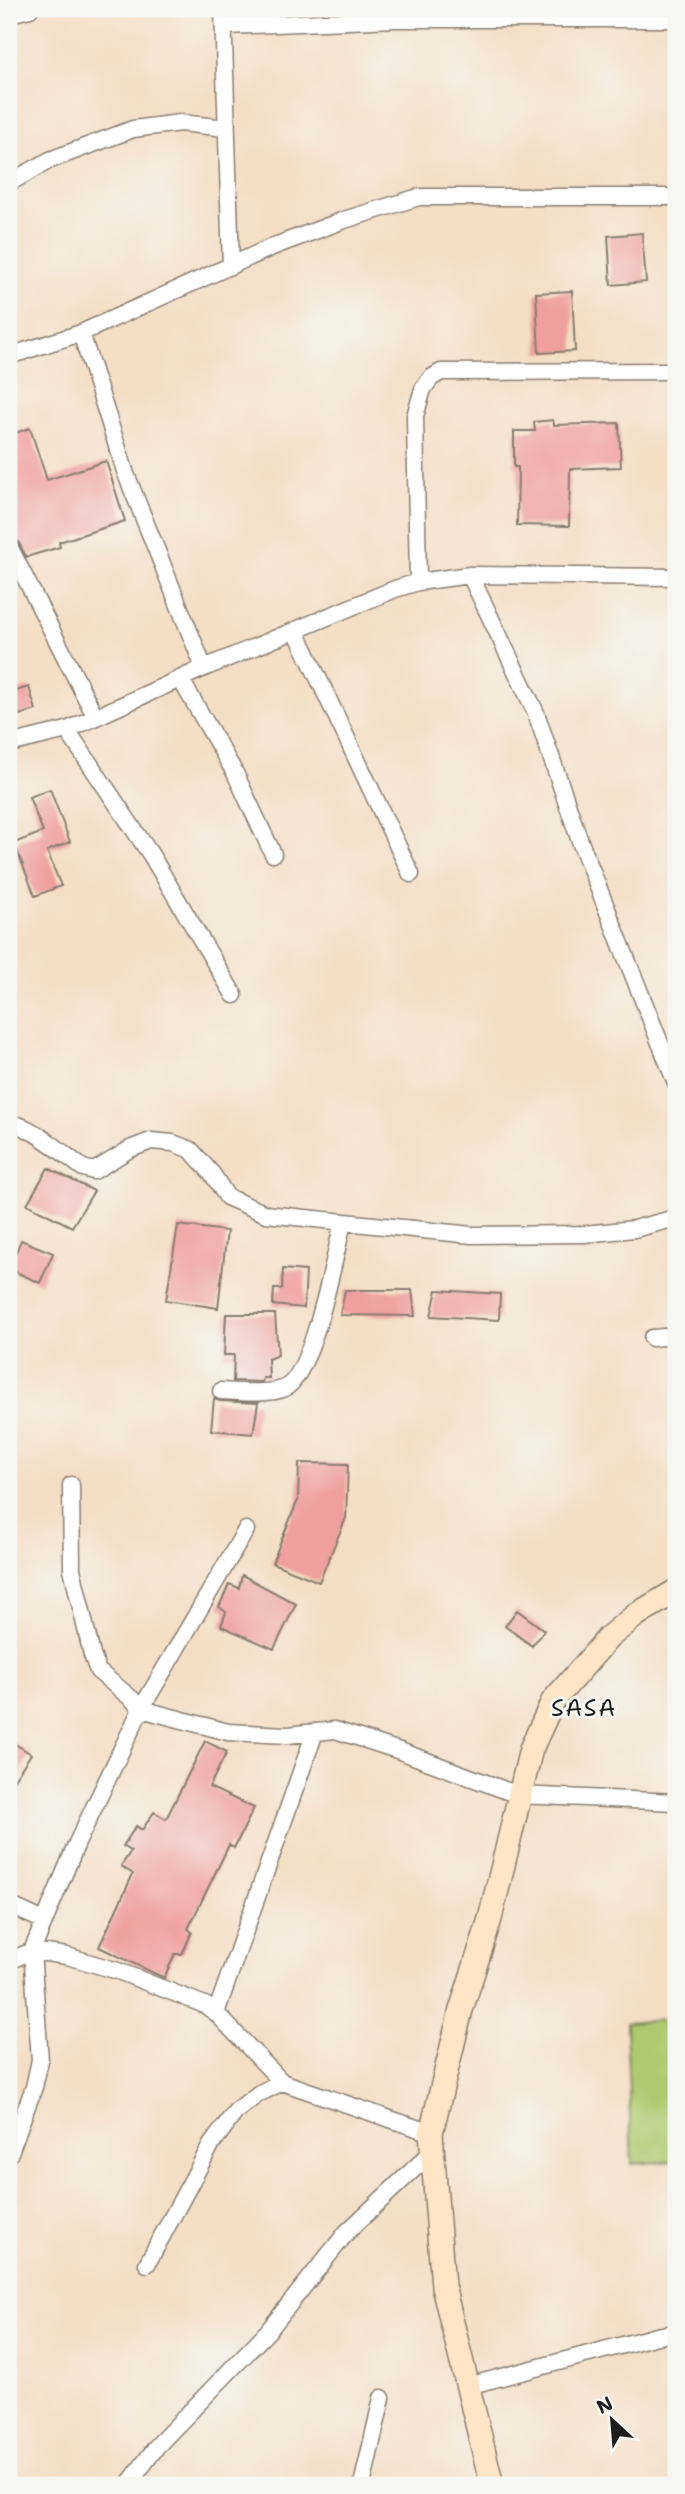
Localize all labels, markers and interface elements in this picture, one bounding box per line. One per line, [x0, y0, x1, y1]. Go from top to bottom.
district label: SASA [551, 1693, 617, 1723]
north arrow [576, 2386, 646, 2456]
text: N [593, 2391, 617, 2420]

